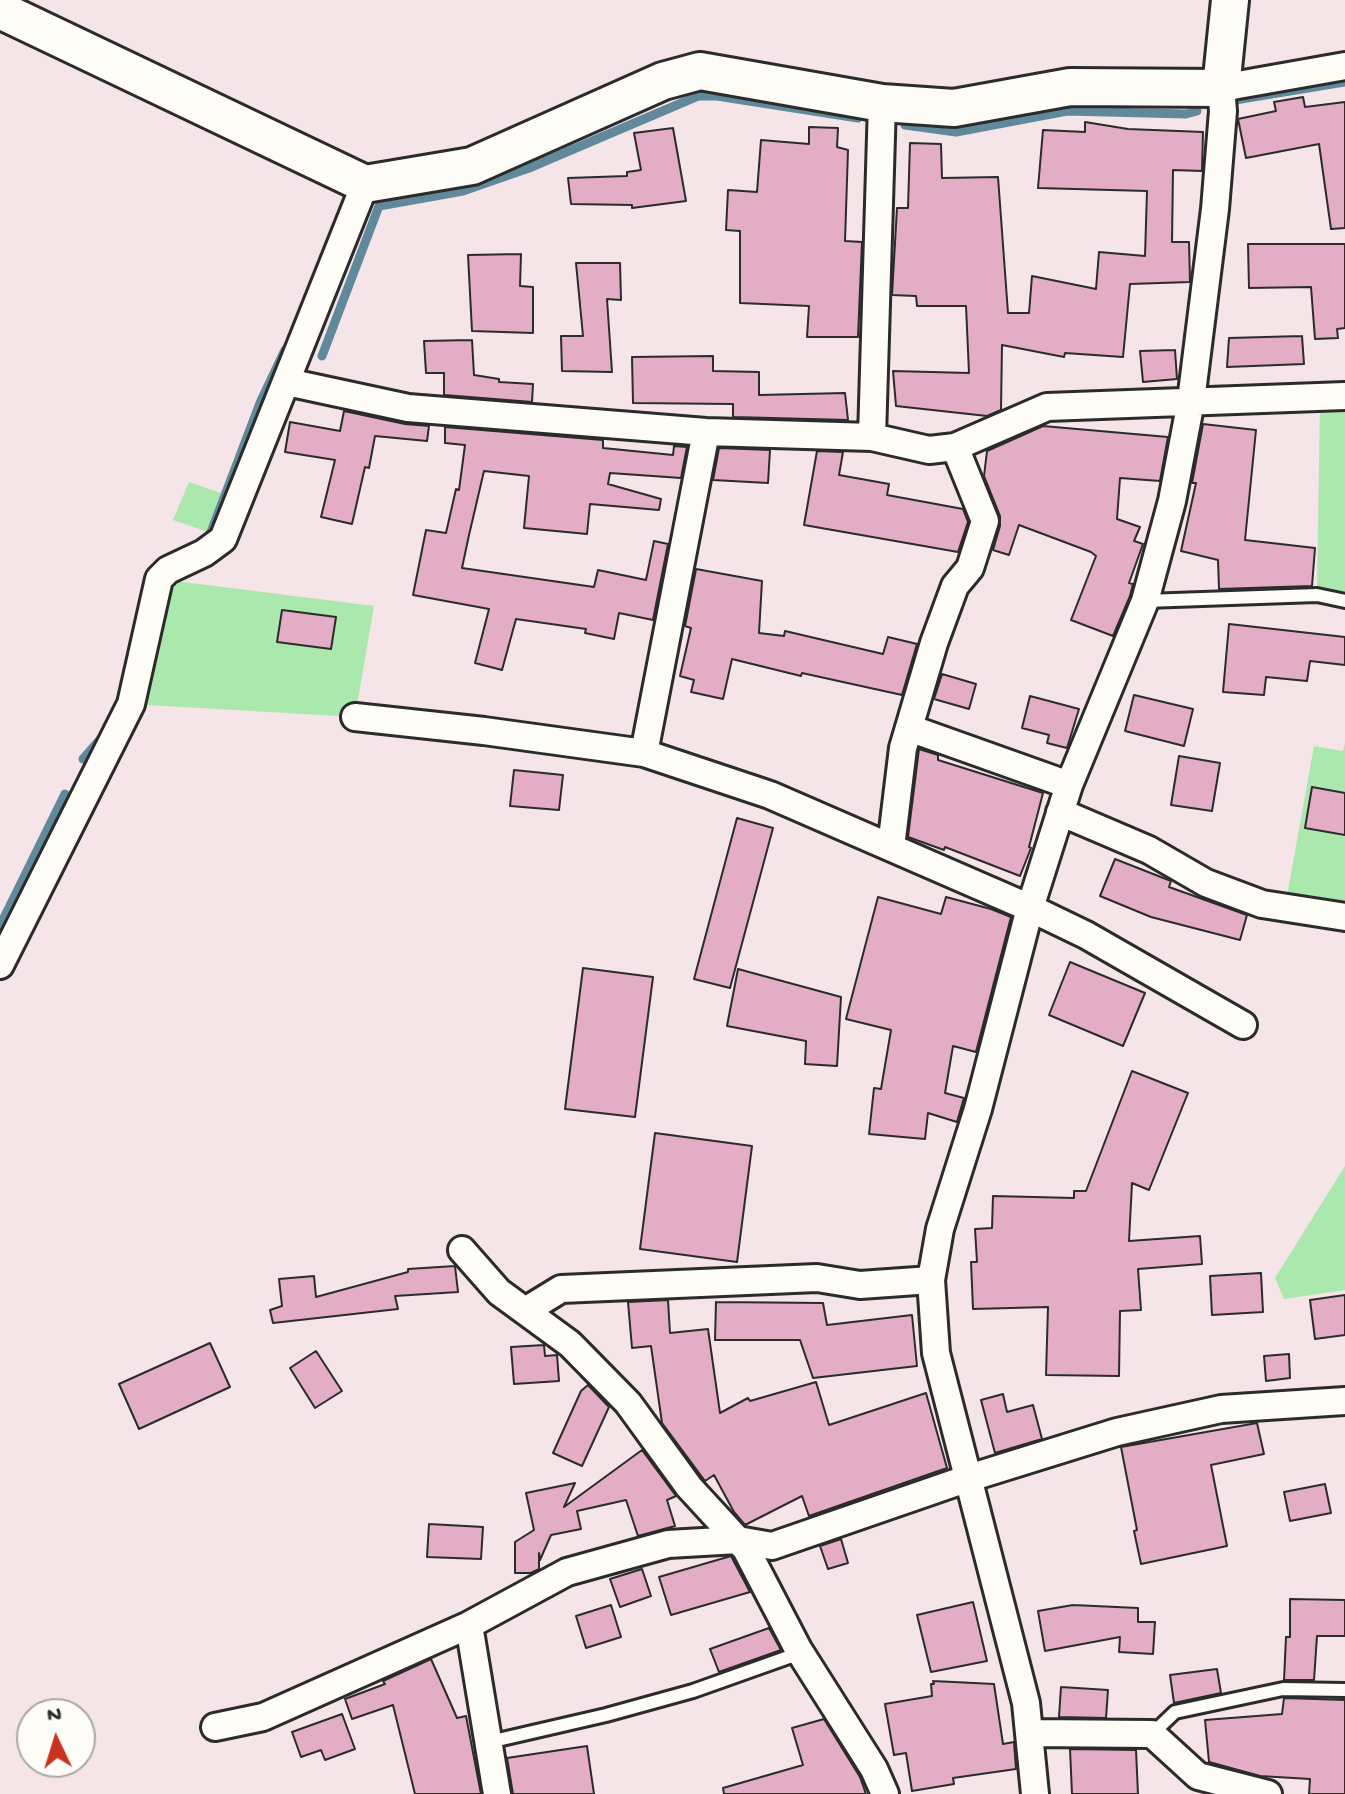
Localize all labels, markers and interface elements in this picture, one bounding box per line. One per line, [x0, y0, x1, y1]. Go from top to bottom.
north arrow [16, 1698, 96, 1778]
text: N [46, 1703, 63, 1730]

